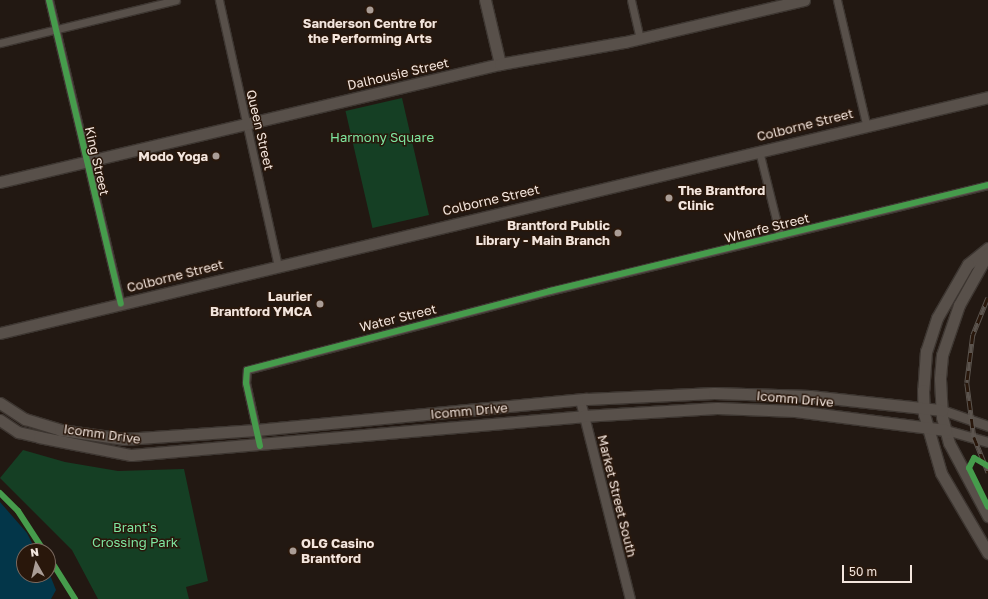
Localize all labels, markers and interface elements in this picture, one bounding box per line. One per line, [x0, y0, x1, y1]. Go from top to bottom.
marker: Sanderson Centre for the Performing Arts [365, 5, 375, 15]
place label: Sanderson Centre for the Performing Arts [303, 16, 437, 47]
street label: Dalhousie Street [346, 55, 450, 93]
street label: Queen Street [243, 88, 277, 172]
street label: Colborne Street [755, 105, 855, 145]
street label: King Street [82, 125, 112, 197]
park label: Harmony Square [330, 129, 434, 145]
place label: Modo Yoga [138, 148, 208, 164]
marker: Modo Yoga [211, 151, 221, 161]
street label: Colborne Street [441, 181, 541, 219]
place label: The Brantford Clinic [678, 183, 765, 214]
marker: The Brantford Clinic [663, 192, 675, 204]
street label: Wharfe Street [723, 210, 811, 246]
place label: Brantford Public Library - Main Branch [475, 218, 610, 249]
marker: Brantford Public Library - Main Branch [613, 228, 623, 238]
street label: Colborne Street [125, 256, 225, 296]
place label: Laurier Brantford YMCA [210, 289, 312, 320]
marker: Laurier Brantford YMCA [315, 299, 325, 309]
street label: Water Street [358, 301, 438, 335]
street label: Icomm Drive [756, 388, 834, 410]
street label: Icomm Drive [430, 400, 508, 422]
street label: Icomm Drive [63, 421, 141, 447]
street label: Market Street South [594, 433, 640, 559]
park label: Brant's Crossing Park [92, 520, 178, 551]
place label: OLG Casino Brantford [301, 536, 374, 567]
north arrow [16, 543, 56, 583]
text: N [29, 545, 39, 559]
marker: OLG Casino Brantford [288, 546, 298, 556]
scale bar [844, 557, 914, 583]
text: 50 m [849, 564, 877, 579]

